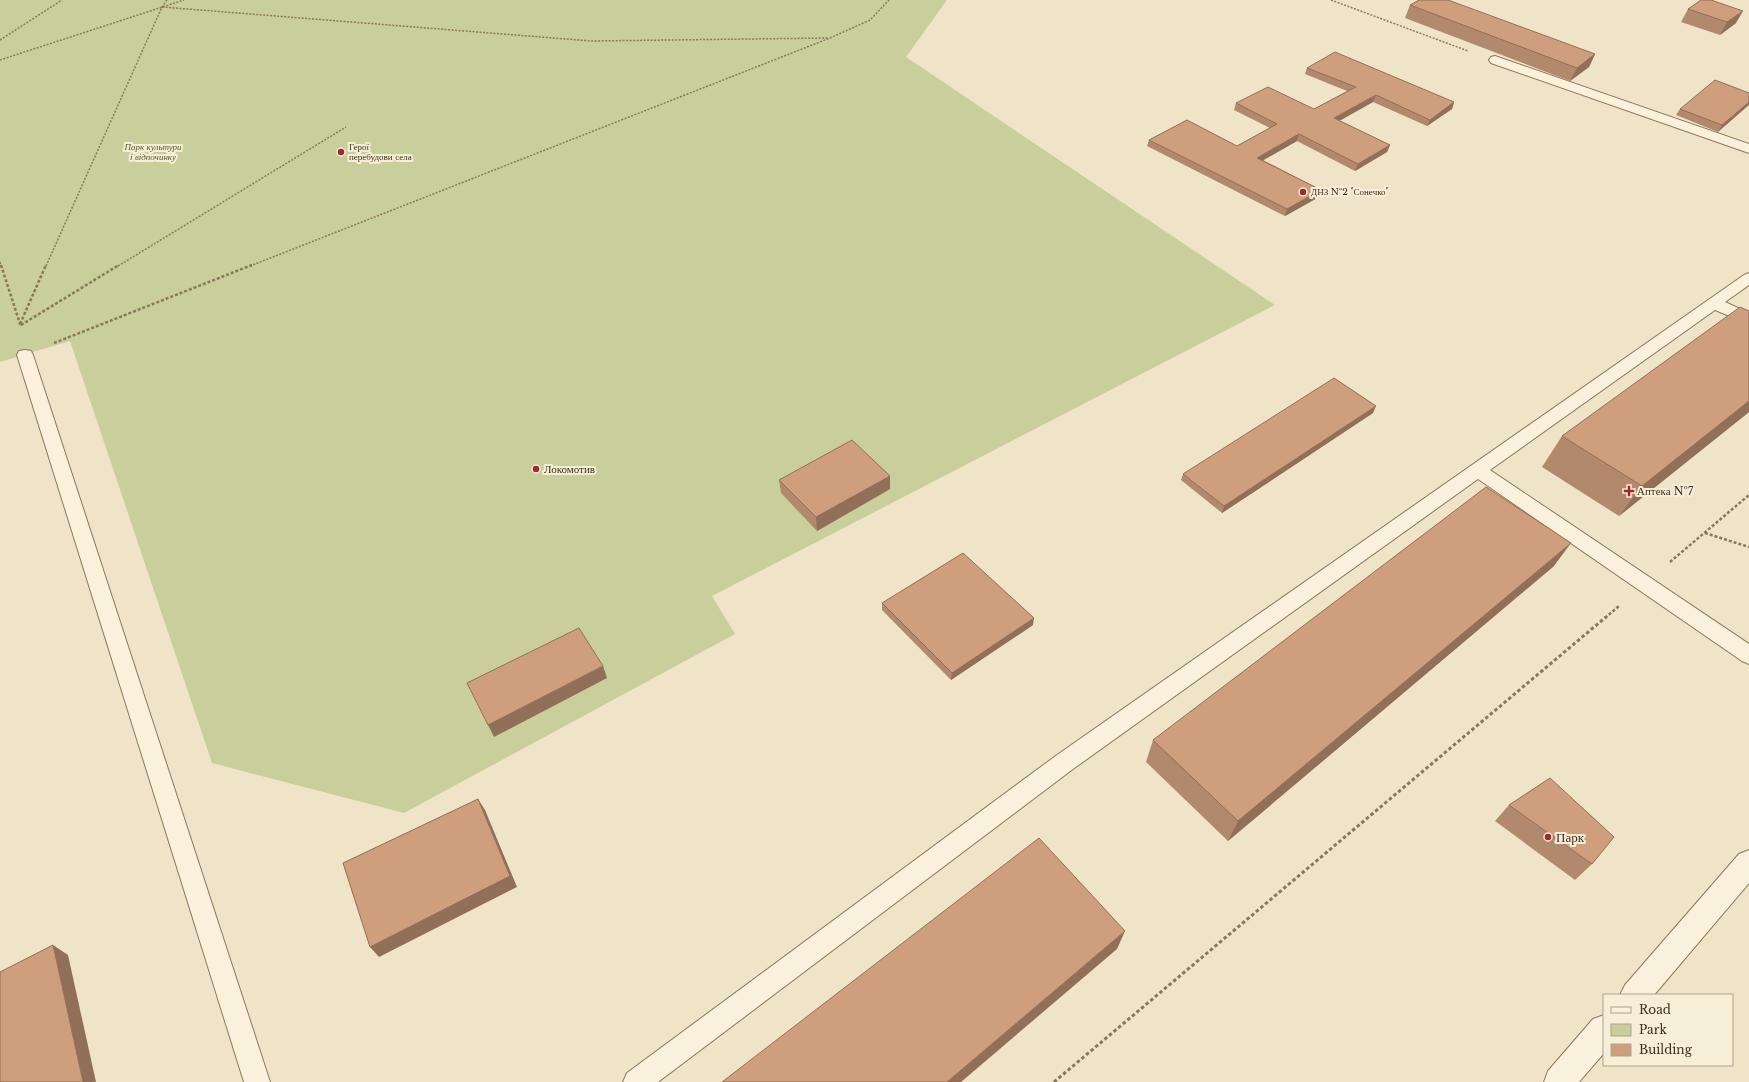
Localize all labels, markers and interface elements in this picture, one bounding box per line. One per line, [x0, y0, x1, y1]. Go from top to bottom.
park label: Парк культури і відпочинку [123, 141, 182, 162]
place label: Герої перебудови села [349, 141, 412, 162]
marker: Герої перебудови села [336, 147, 346, 157]
place label: ДНЗ №2 "Сонечко" [1311, 186, 1389, 197]
marker: ДНЗ №2 "Сонечко" [1298, 187, 1308, 197]
place label: Локомотив [544, 462, 595, 476]
marker: Локомотив [531, 464, 541, 474]
place label: Аптека №7 [1637, 484, 1694, 498]
marker: Аптека №7 [1624, 486, 1634, 496]
place label: Парк [1556, 829, 1585, 846]
marker: Парк [1543, 832, 1553, 842]
legend [1603, 994, 1733, 1066]
text: Road [1639, 1002, 1671, 1017]
text: Park [1639, 1022, 1667, 1037]
text: Building [1639, 1042, 1693, 1057]

